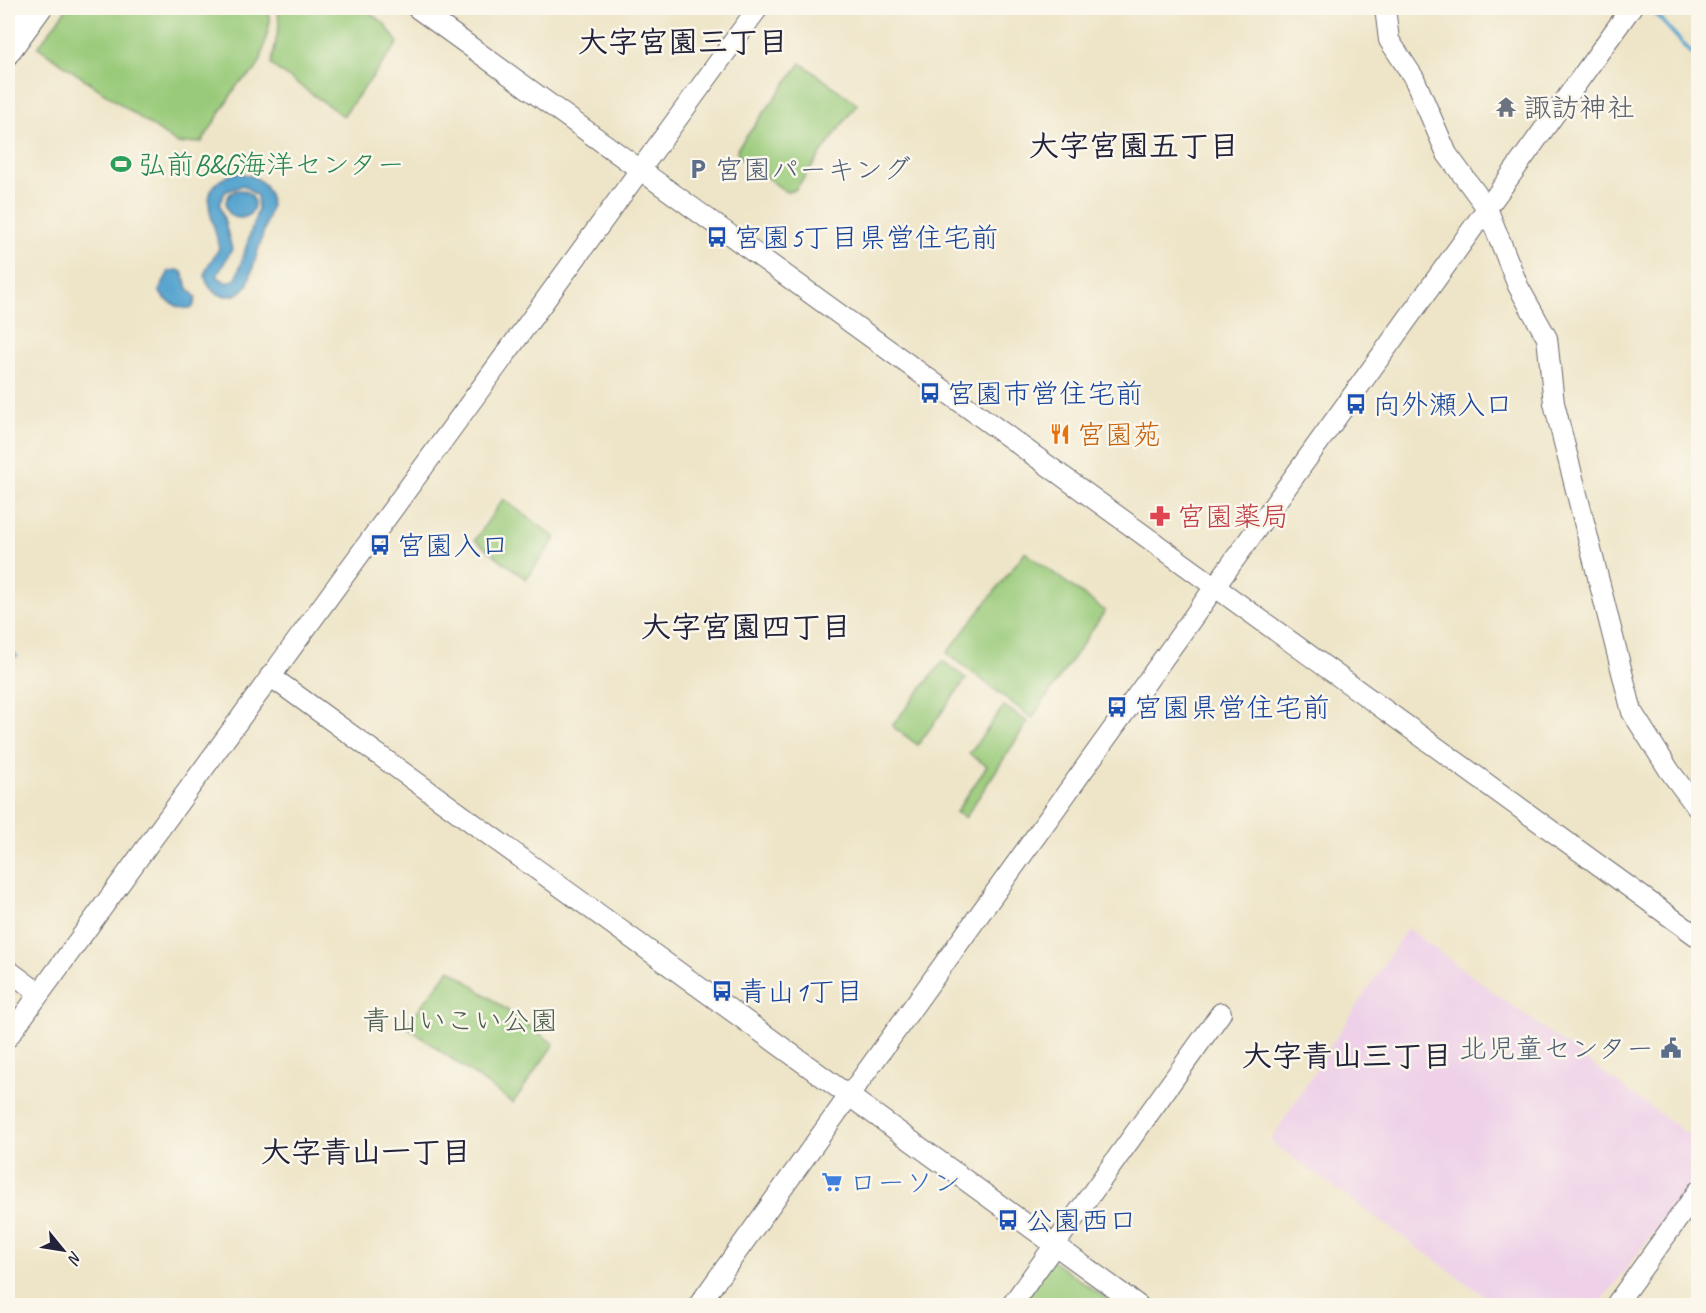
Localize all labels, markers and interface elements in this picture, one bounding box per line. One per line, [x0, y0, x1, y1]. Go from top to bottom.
district label: 大字宮園三丁目 [578, 23, 788, 61]
place label: 諏訪神社 [1523, 90, 1635, 125]
temple icon: 諏訪神社 [1494, 95, 1518, 119]
district label: 大字宮園五丁目 [1029, 127, 1239, 165]
place label: 弘前B&G海洋センター [138, 147, 405, 182]
sports icon: 弘前B&G海洋センター [109, 152, 133, 176]
place label: 宮園パーキング [715, 152, 911, 187]
parking icon: 宮園パーキング [686, 157, 710, 181]
place label: 宮園5丁目県営住宅前 [734, 220, 999, 255]
bus stop icon: 宮園5丁目県営住宅前 [705, 225, 729, 249]
place label: 宮園市営住宅前 [947, 376, 1143, 411]
bus stop icon: 宮園市営住宅前 [918, 381, 942, 405]
place label: 向外瀬入口 [1373, 387, 1513, 422]
bus stop icon: 向外瀬入口 [1344, 392, 1368, 416]
place label: 宮園苑 [1077, 417, 1161, 452]
restaurant icon: 宮園苑 [1048, 422, 1072, 446]
place label: 宮園薬局 [1177, 499, 1289, 534]
pharmacy icon: 宮園薬局 [1148, 504, 1172, 528]
place label: 宮園入口 [397, 528, 509, 563]
bus stop icon: 宮園入口 [368, 533, 392, 557]
district label: 大字宮園四丁目 [641, 608, 851, 646]
place label: 宮園県営住宅前 [1134, 690, 1330, 725]
bus stop icon: 宮園県営住宅前 [1105, 695, 1129, 719]
place label: 青山1丁目 [739, 974, 864, 1009]
bus stop icon: 青山1丁目 [710, 979, 734, 1003]
park label: 青山いこい公園 [362, 1003, 558, 1038]
place label: 北児童センター [1459, 1031, 1654, 1066]
public building icon: 北児童センター [1659, 1036, 1683, 1060]
district label: 大字青山三丁目 [1242, 1037, 1452, 1075]
district label: 大字青山一丁目 [261, 1133, 471, 1171]
place label: ローソン [849, 1165, 961, 1200]
supermarket icon: ローソン [820, 1170, 844, 1194]
place label: 公園西口 [1025, 1203, 1137, 1238]
bus stop icon: 公園西口 [996, 1208, 1020, 1232]
north arrow [33, 1220, 93, 1280]
text: N [62, 1248, 86, 1269]

